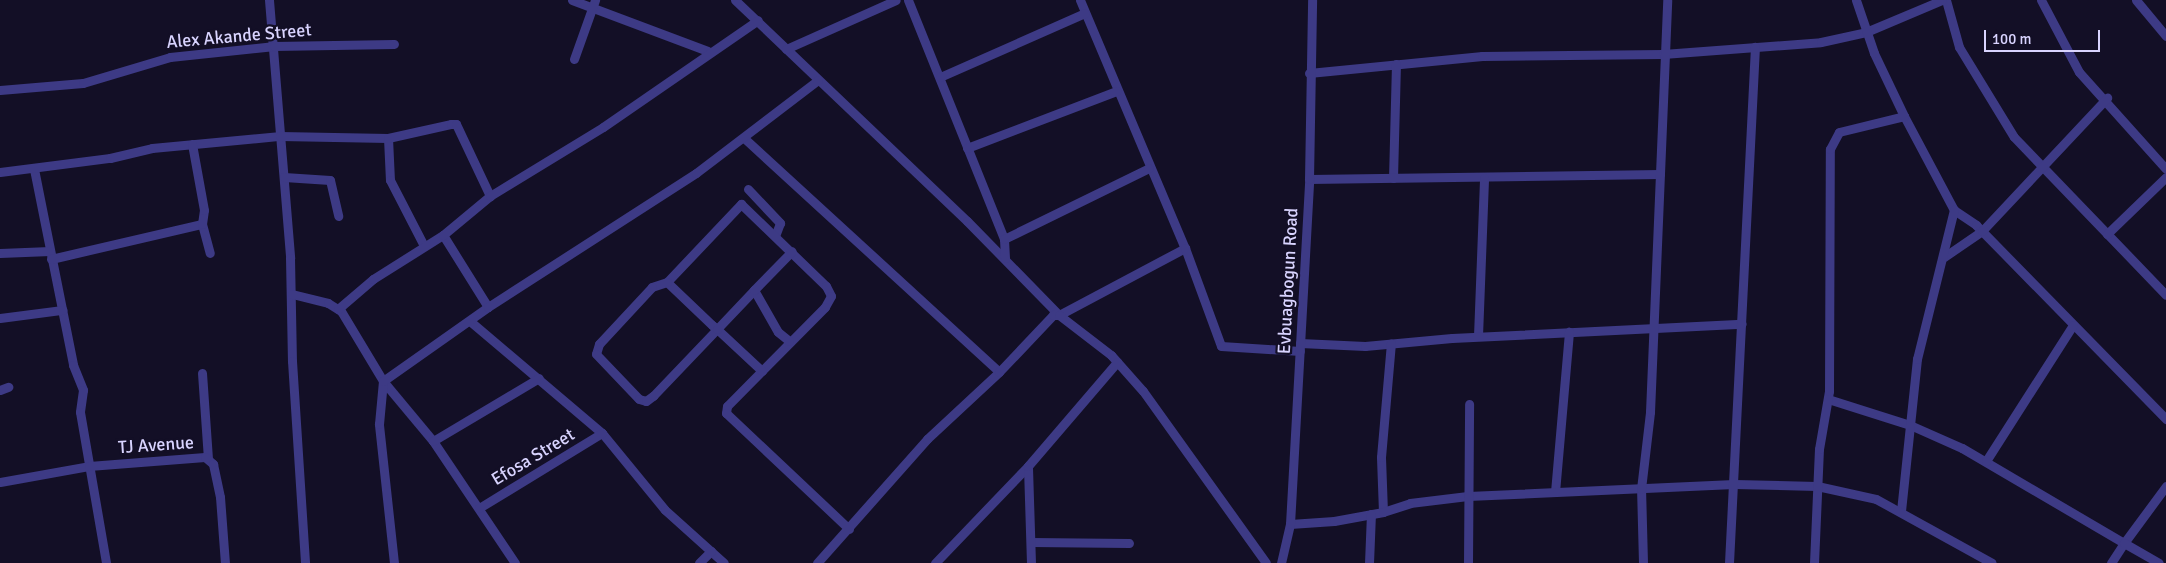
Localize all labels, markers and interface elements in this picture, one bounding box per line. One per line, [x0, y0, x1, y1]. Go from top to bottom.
street label: Alex Akande Street [166, 19, 312, 53]
scale bar [1986, 20, 2102, 52]
text: 100 m [1992, 30, 2032, 48]
street label: Evbuagbogun Road [1273, 207, 1303, 355]
street label: Efosa Street [488, 424, 578, 490]
street label: TJ Avenue [117, 432, 195, 458]

